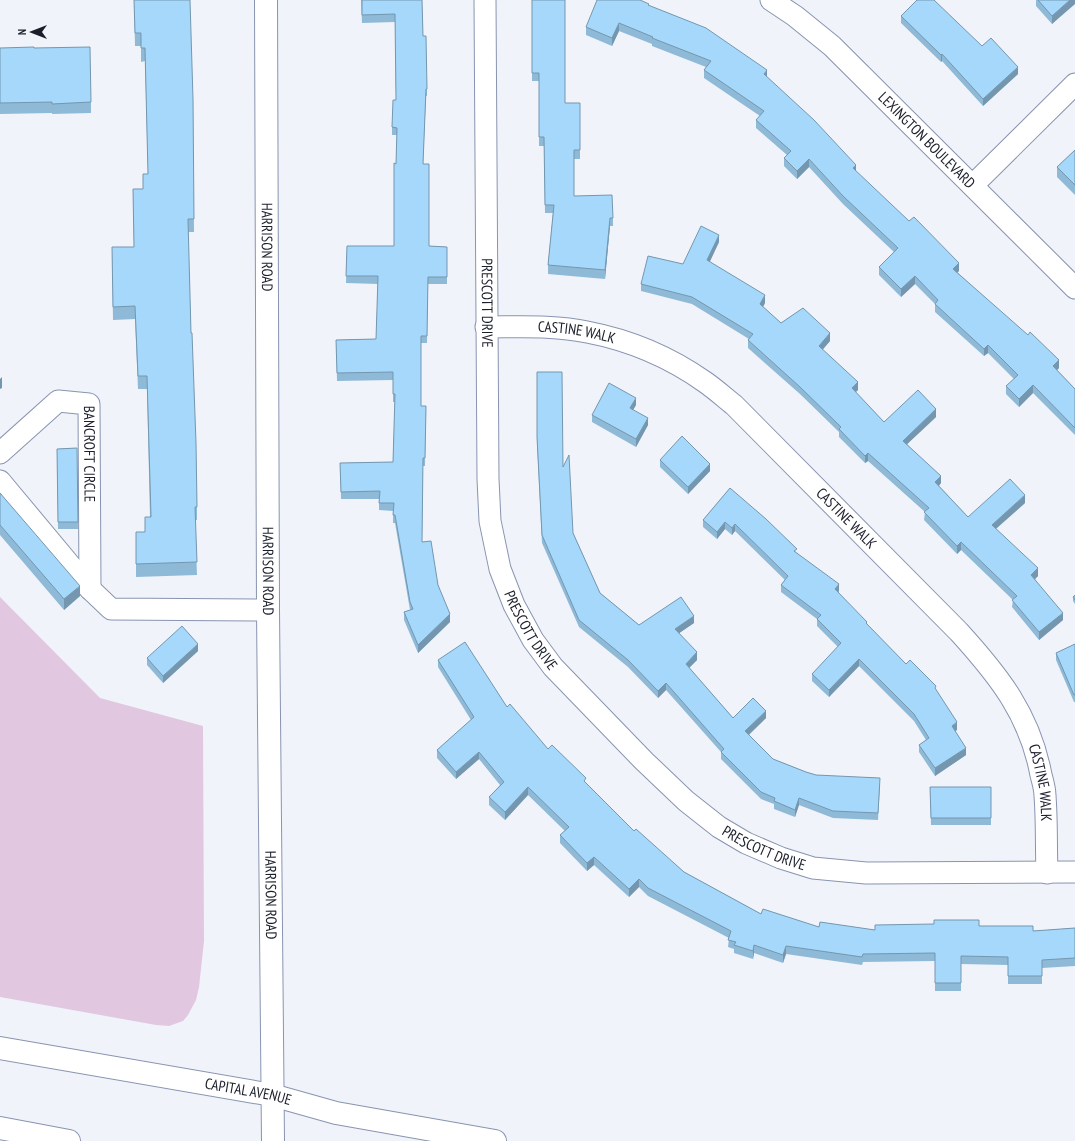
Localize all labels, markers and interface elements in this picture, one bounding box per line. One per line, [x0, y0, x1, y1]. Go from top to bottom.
north arrow [12, 12, 52, 52]
text: N [15, 29, 29, 35]
street label: LEXINGTON BOULEVARD [874, 88, 980, 192]
street label: HARRISON ROAD [258, 203, 277, 291]
street label: PRESCOTT DRIVE [478, 258, 497, 348]
street label: CASTINE WALK [538, 317, 618, 348]
street label: BANCROFT CIRCLE [80, 406, 100, 502]
street label: CASTINE WALK [812, 484, 881, 553]
street label: HARRISON ROAD [259, 527, 278, 616]
street label: PRESCOTT DRIVE [500, 588, 562, 674]
street label: CASTINE WALK [1025, 741, 1056, 822]
street label: PRESCOTT DRIVE [719, 821, 808, 874]
street label: HARRISON ROAD [261, 851, 281, 940]
street label: CAPITAL AVENUE [204, 1074, 294, 1109]

